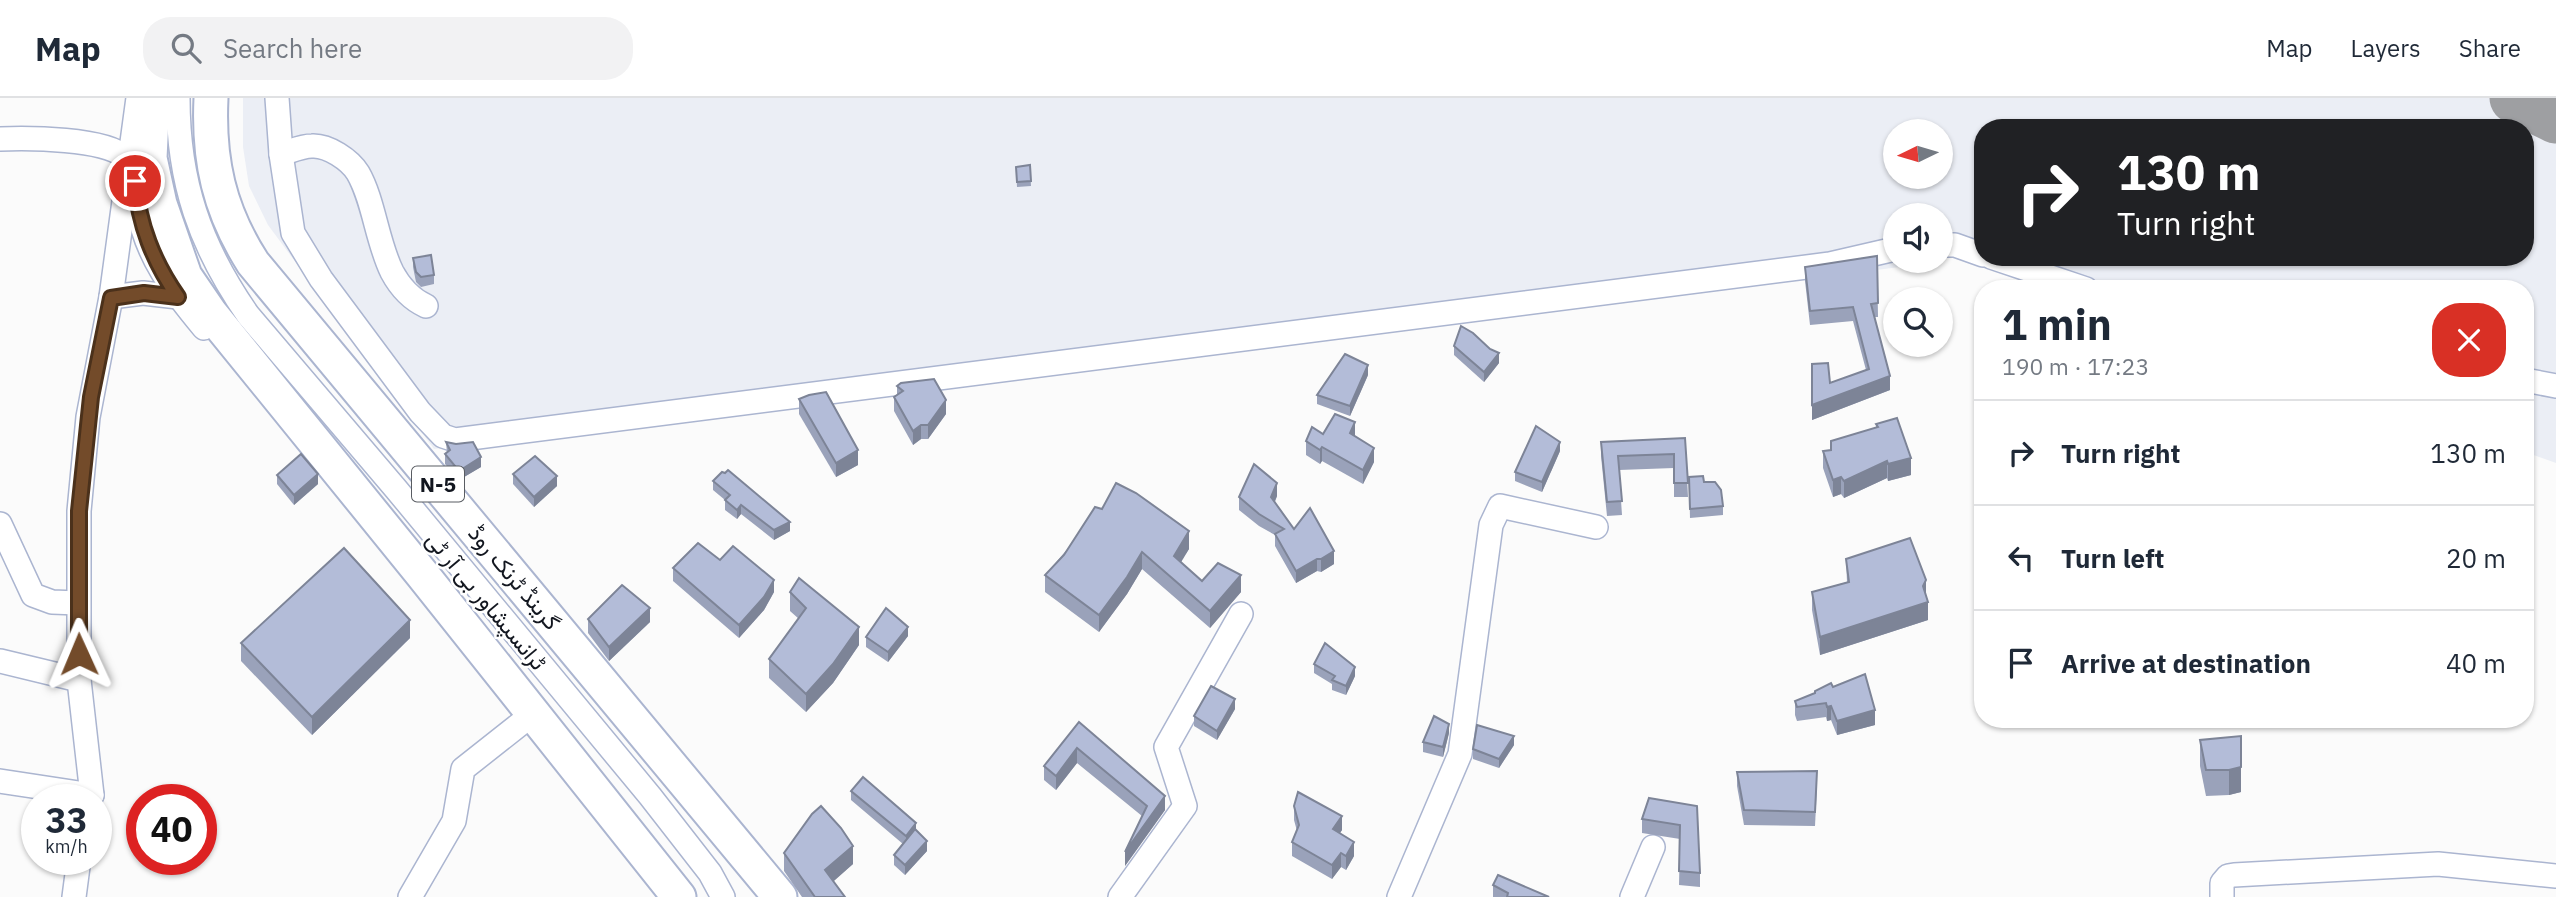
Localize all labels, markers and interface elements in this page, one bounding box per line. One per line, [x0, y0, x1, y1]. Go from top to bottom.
search box [143, 17, 633, 80]
text: Map [35, 27, 101, 70]
icon: search [167, 29, 205, 67]
text: Search here [223, 31, 362, 65]
text: Map [2266, 32, 2313, 64]
text: Layers [2351, 32, 2421, 64]
text: Share [2459, 32, 2521, 64]
north arrow [1883, 119, 1953, 189]
map controls [1883, 119, 1953, 357]
text: 130 m [2117, 140, 2261, 203]
icon: right [2002, 147, 2093, 238]
pin [105, 151, 165, 211]
icon: arrive [116, 162, 154, 200]
text: Turn right [2117, 202, 2255, 244]
button: sound [1883, 203, 1953, 273]
button: search [1883, 287, 1953, 357]
text: 1 min [2002, 297, 2112, 352]
button: close [2432, 303, 2506, 377]
text: 190 m · 17:23 [2002, 351, 2149, 381]
icon: right [2002, 434, 2040, 472]
text: Turn right [2061, 436, 2180, 470]
text: 130 m [2430, 436, 2506, 470]
road number: N-5 [412, 466, 464, 502]
street label: گرینڈ ٹرنک روڈ [462, 518, 568, 636]
street label: ٹرانسپشاور بی آر ٹی [419, 524, 554, 677]
icon: left [2002, 539, 2040, 577]
text: Turn left [2061, 541, 2164, 575]
text: 20 m [2446, 541, 2506, 575]
position arrow [42, 617, 116, 691]
icon: arrive [2002, 644, 2040, 682]
text: Arrive at destination [2061, 646, 2311, 680]
text: 40 m [2446, 646, 2506, 680]
speed limit sign: 40 [126, 784, 217, 875]
text: 33 [45, 797, 88, 843]
text: km/h [45, 835, 88, 858]

